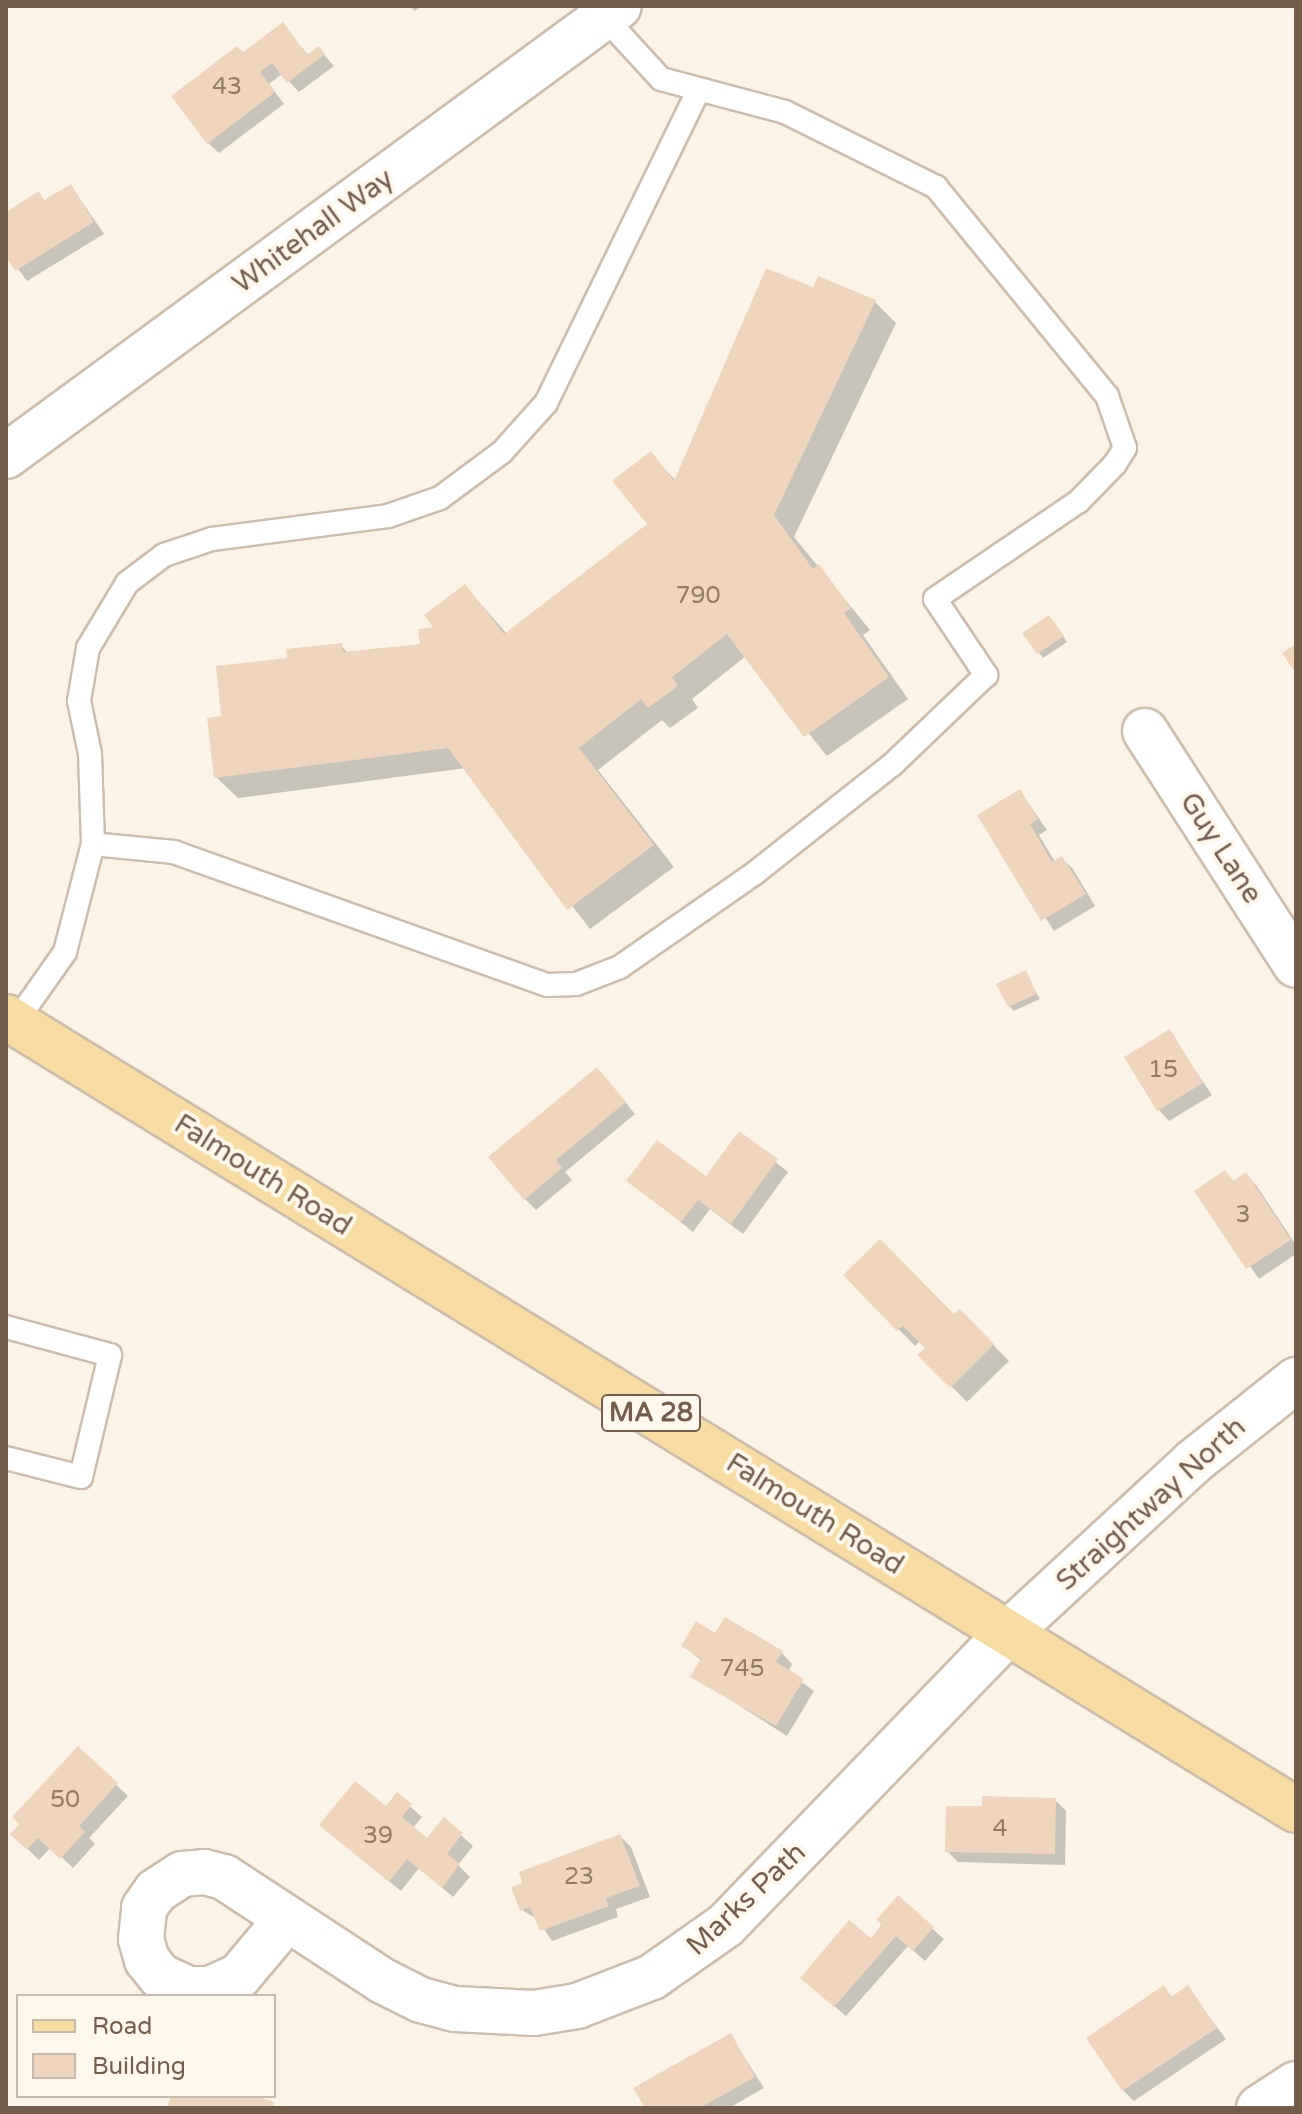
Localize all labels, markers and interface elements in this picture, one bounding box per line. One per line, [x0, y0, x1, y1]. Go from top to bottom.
house number: 43 [212, 73, 242, 101]
street label: Whitehall Way [226, 161, 400, 301]
house number: 790 [675, 582, 721, 610]
street label: Guy Lane [1173, 786, 1269, 910]
house number: 15 [1148, 1056, 1178, 1084]
street label: Falmouth Road [168, 1107, 358, 1243]
house number: 3 [1235, 1201, 1251, 1229]
road number: MA 28 [601, 1391, 701, 1435]
street label: Straightway North [1049, 1410, 1253, 1598]
street label: Falmouth Road [720, 1446, 910, 1582]
house number: 745 [719, 1655, 765, 1683]
house number: 50 [50, 1786, 80, 1814]
house number: 4 [992, 1815, 1008, 1843]
house number: 39 [363, 1822, 393, 1850]
street label: Marks Path [679, 1835, 813, 1963]
house number: 23 [564, 1863, 594, 1891]
legend [16, 1994, 276, 2098]
text: Road [92, 2012, 152, 2041]
text: Building [92, 2052, 186, 2081]

